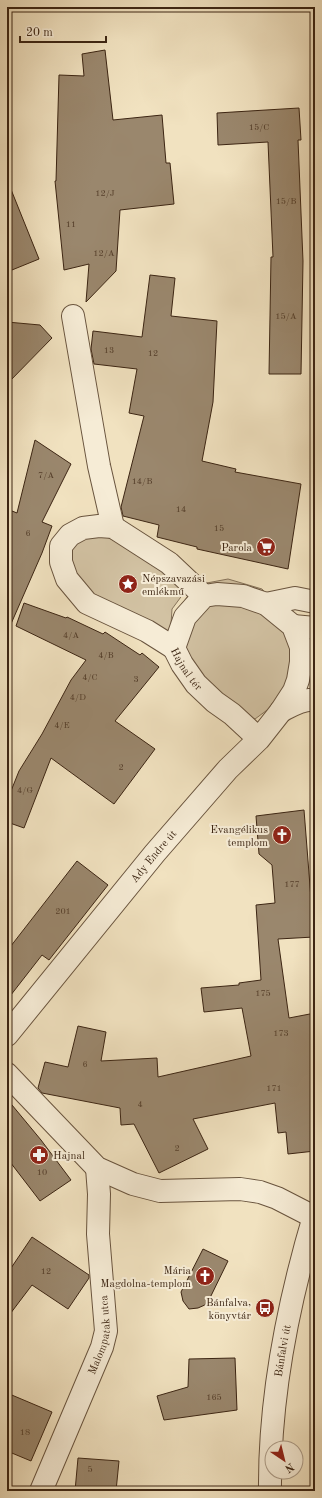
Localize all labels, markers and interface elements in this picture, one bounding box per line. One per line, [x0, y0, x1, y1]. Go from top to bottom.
scale bar [20, 18, 106, 44]
text: 20 m [26, 27, 53, 39]
house number: 15/C [249, 123, 269, 132]
house number: 12/J [95, 189, 115, 198]
house number: 15/B [276, 197, 296, 206]
house number: 11 [66, 220, 76, 229]
house number: 12/A [93, 249, 115, 258]
house number: 15/A [275, 312, 297, 321]
house number: 13 [104, 346, 114, 355]
house number: 12 [148, 349, 158, 358]
house number: 7/A [38, 471, 54, 480]
house number: 14/B [132, 477, 152, 486]
house number: 14 [176, 505, 186, 514]
house number: 15 [214, 524, 224, 533]
house number: 6 [25, 529, 31, 538]
supermarket icon: Parola [255, 536, 277, 558]
place label: Parola [221, 543, 253, 554]
place icon: Népszavazási emlékmű [117, 573, 139, 595]
place label: Népszavazási emlékmű [142, 574, 205, 598]
house number: 4/A [63, 631, 79, 640]
street label: Hajnal tér [168, 646, 204, 694]
house number: 4/B [98, 651, 114, 660]
house number: 4/C [82, 673, 98, 682]
house number: 3 [133, 675, 139, 684]
house number: 4/D [70, 693, 86, 702]
house number: 4/E [54, 721, 70, 730]
house number: 2 [118, 763, 124, 772]
house number: 4/G [17, 786, 33, 795]
church icon: Evangélikus templom [271, 824, 293, 846]
place label: Evangélikus templom [210, 825, 268, 849]
street label: Ady Endre út [129, 829, 179, 885]
house number: 177 [284, 880, 300, 889]
house number: 201 [55, 907, 71, 916]
house number: 175 [255, 989, 271, 998]
house number: 173 [273, 1029, 289, 1038]
house number: 6 [82, 1060, 88, 1069]
house number: 171 [266, 1084, 282, 1093]
house number: 4 [137, 1100, 143, 1109]
pharmacy icon: Hajnal [28, 1144, 50, 1166]
house number: 2 [174, 1144, 180, 1153]
place label: Hajnal [53, 1151, 85, 1162]
house number: 10 [37, 1168, 47, 1177]
church icon: Mária Magdolna-templom [194, 1265, 216, 1287]
place label: Mária Magdolna-templom [100, 1266, 192, 1290]
house number: 12 [41, 1267, 51, 1276]
street label: Malompatak utca [87, 1294, 113, 1376]
bus stop icon: Bánfalva, könyvtár [254, 1297, 276, 1319]
place label: Bánfalva, könyvtár [206, 1298, 251, 1322]
street label: Bánfalvi út [274, 1324, 294, 1378]
house number: 165 [206, 1393, 222, 1402]
house number: 18 [20, 1428, 30, 1437]
north arrow [264, 1440, 304, 1480]
text: N [282, 1460, 295, 1474]
house number: 5 [87, 1465, 93, 1474]

